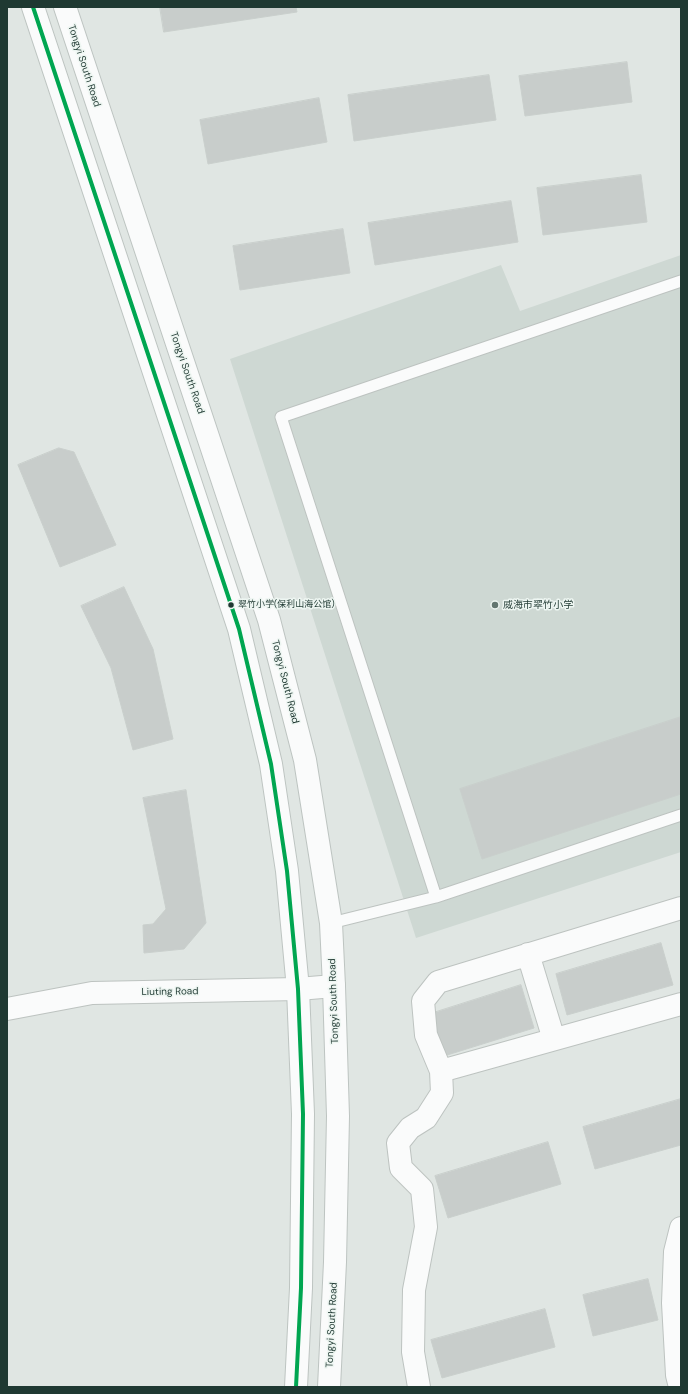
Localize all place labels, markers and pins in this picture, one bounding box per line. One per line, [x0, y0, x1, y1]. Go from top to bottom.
place label: 威海市翠竹小学 [503, 599, 573, 611]
marker: 翠竹小学(保利山海公馆) [226, 600, 236, 610]
place label: 翠竹小学(保利山海公馆) [238, 600, 335, 610]
marker: 威海市翠竹小学 [490, 600, 500, 610]

